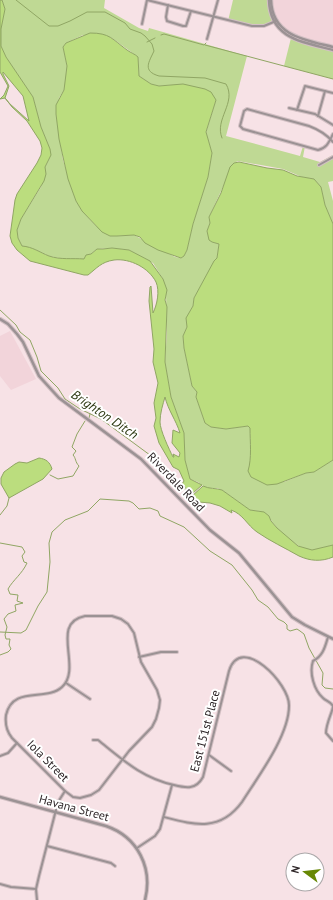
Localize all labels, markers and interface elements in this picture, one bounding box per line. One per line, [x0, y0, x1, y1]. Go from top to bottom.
water label: Brighton Ditch [68, 386, 141, 443]
street label: Riverdale Road [144, 449, 208, 514]
street label: East 151st Place [186, 688, 223, 773]
street label: Iola Street [24, 737, 72, 785]
street label: Havana Street [37, 791, 111, 824]
north arrow [285, 852, 325, 892]
text: N [288, 864, 303, 875]

